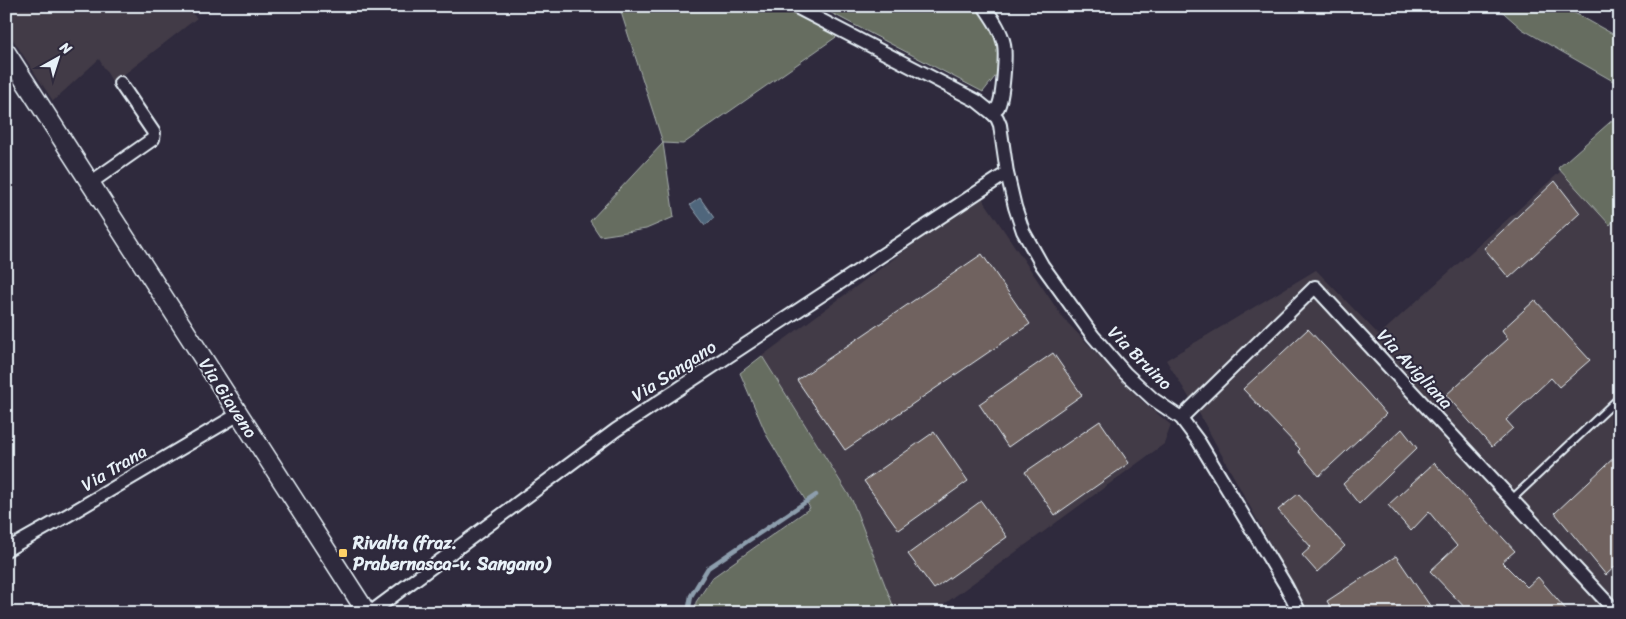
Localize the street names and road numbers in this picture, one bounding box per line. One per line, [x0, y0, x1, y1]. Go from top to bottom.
street label: Via Bruino [1100, 318, 1180, 398]
street label: Via Avigliana [1369, 321, 1461, 417]
street label: Via Sangano [625, 331, 723, 411]
street label: Via Giaveno [190, 351, 266, 445]
street label: Via Trana [75, 436, 153, 500]

